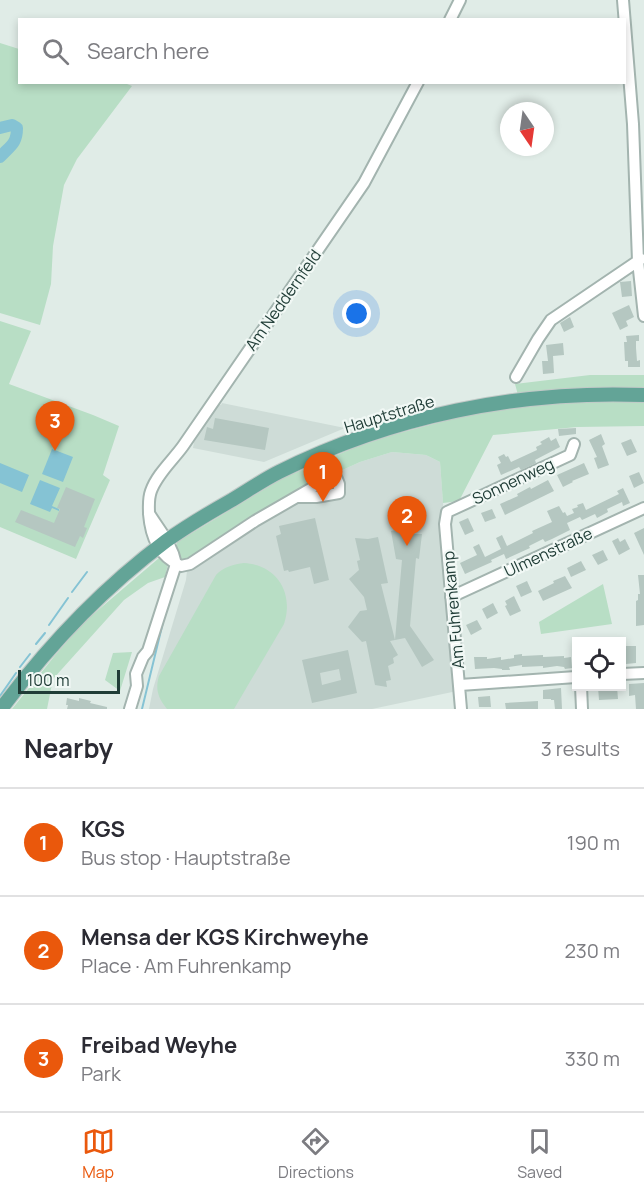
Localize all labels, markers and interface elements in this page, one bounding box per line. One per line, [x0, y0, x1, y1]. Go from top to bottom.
search box [18, 18, 626, 84]
icon: search [39, 35, 72, 68]
text: Search here [87, 36, 209, 66]
north arrow [500, 102, 554, 156]
street label: Am Neddernfeld [240, 245, 326, 355]
your location [342, 299, 371, 328]
street label: Hauptstraße [341, 390, 437, 438]
pin: 3 [36, 402, 74, 451]
pin: 1 [304, 452, 342, 502]
street label: Sonnenweg [469, 453, 557, 509]
pin: 2 [388, 496, 426, 546]
street label: Ulmenstraße [500, 522, 596, 582]
street label: Am Fuhrenkamp [437, 550, 469, 670]
map controls [572, 637, 626, 691]
button: locate [572, 637, 626, 691]
scale bar [18, 667, 120, 694]
text: 100 m [27, 669, 70, 691]
text: Nearby [24, 730, 113, 766]
text: 3 results [541, 735, 620, 762]
text: KGS [81, 814, 125, 844]
text: 1 [39, 829, 48, 856]
text: 190 m [567, 829, 620, 856]
text: Bus stop · Hauptstraße [81, 844, 291, 871]
text: Mensa der KGS Kirchweyhe [81, 922, 369, 952]
text: 2 [38, 937, 49, 964]
text: 230 m [564, 937, 620, 964]
text: Place · Am Fuhrenkamp [81, 952, 291, 979]
text: Freibad Weyhe [81, 1030, 237, 1060]
text: 3 [38, 1045, 49, 1072]
text: 330 m [565, 1045, 620, 1072]
text: Park [81, 1060, 121, 1087]
tab: Map [82, 1125, 115, 1183]
tab: Directions [278, 1125, 354, 1183]
tab: Saved [517, 1125, 562, 1183]

